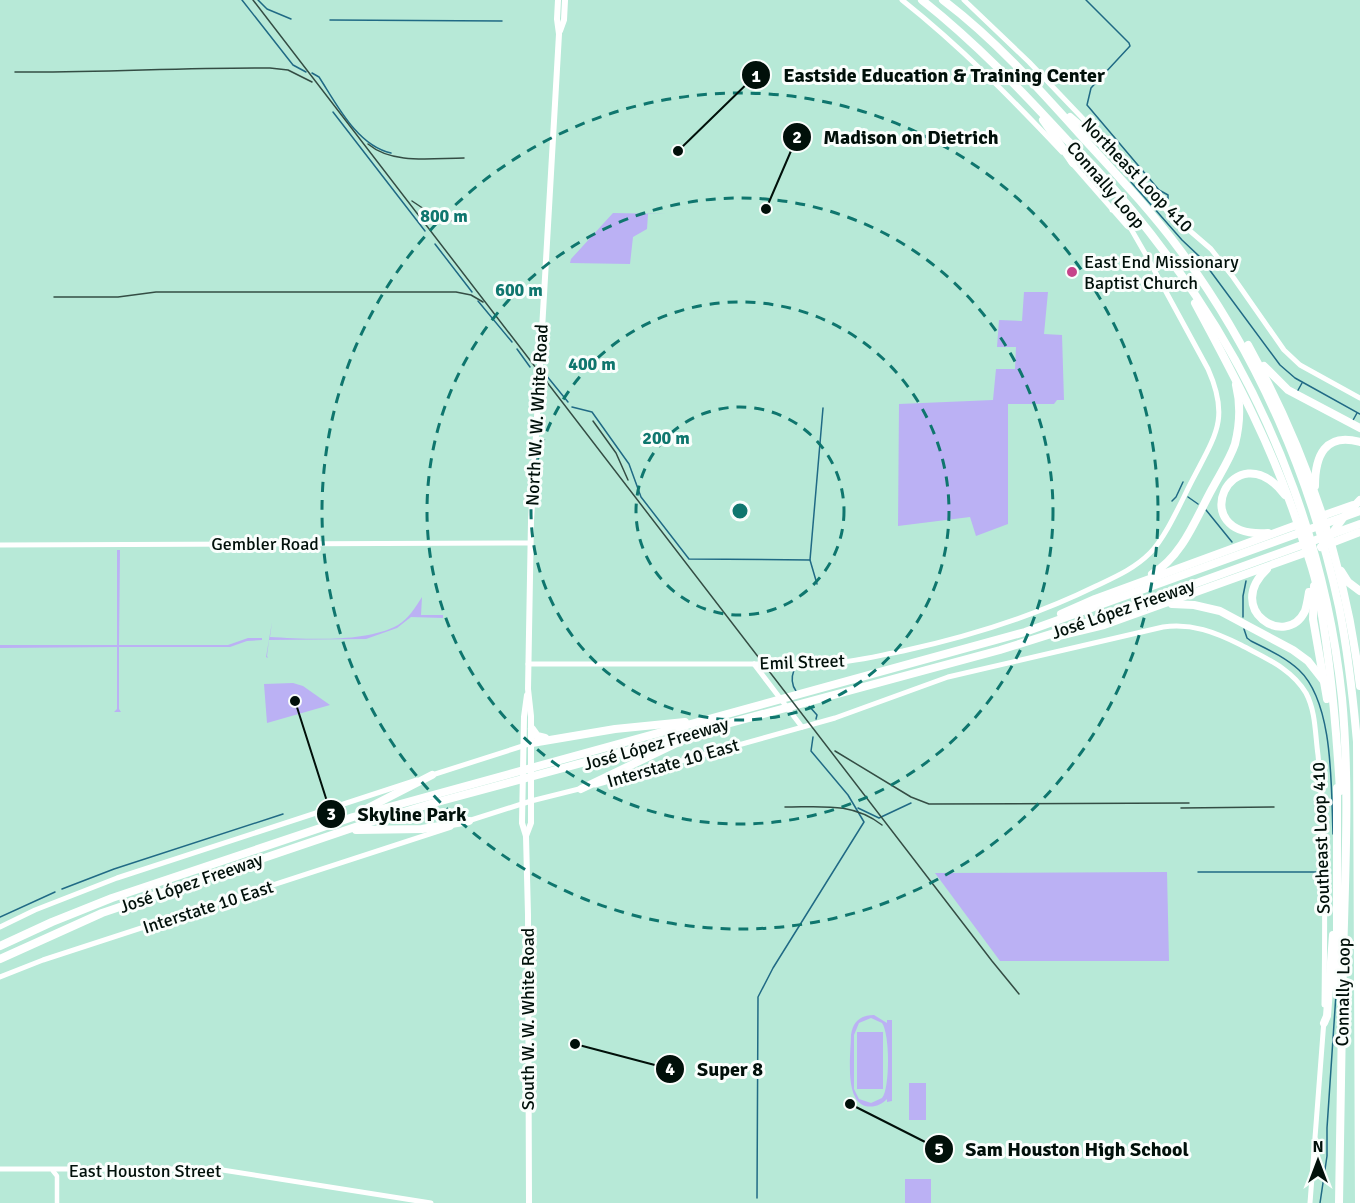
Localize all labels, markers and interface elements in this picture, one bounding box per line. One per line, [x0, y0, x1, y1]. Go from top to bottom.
callout: Eastside Education & Training Center [741, 56, 1117, 94]
text: Eastside Education & Training Center [783, 63, 1105, 88]
text: 1 [751, 65, 761, 87]
street label: Northeast Loop 410 [1077, 113, 1197, 237]
callout: Madison on Dietrich [782, 118, 1011, 156]
text: Madison on Dietrich [823, 125, 999, 150]
text: 2 [792, 126, 802, 148]
street label: Connally Loop [1062, 137, 1150, 233]
text: 800 m [420, 205, 468, 227]
place label: East End Missionary Baptist Church [1084, 251, 1239, 294]
marker: East End Missionary Baptist Church [1065, 265, 1079, 279]
text: 600 m [495, 279, 543, 301]
street label: North W. W. White Road [521, 324, 553, 506]
text: 400 m [568, 353, 616, 375]
text: 200 m [642, 427, 690, 449]
centre of rings [730, 501, 750, 521]
street label: Gembler Road [211, 533, 319, 555]
street label: José López Freeway [1048, 574, 1198, 644]
street label: Emil Street [759, 650, 845, 674]
street label: José López Freeway [581, 713, 732, 775]
street label: Interstate 10 East [605, 734, 741, 792]
street label: Southeast Loop 410 [1307, 762, 1335, 914]
callout: Skyline Park [316, 795, 479, 833]
text: Skyline Park [358, 802, 467, 827]
text: 3 [326, 803, 336, 825]
street label: José López Freeway [116, 848, 266, 918]
street label: Interstate 10 East [140, 876, 276, 938]
street label: South W. W. White Road [517, 928, 539, 1110]
street label: Connally Loop [1331, 938, 1355, 1046]
callout: Super 8 [655, 1050, 775, 1088]
text: Super 8 [697, 1057, 763, 1082]
text: 4 [665, 1058, 675, 1080]
callout: Sam Houston High School [924, 1130, 1201, 1168]
north arrow [1288, 1131, 1348, 1191]
text: Sam Houston High School [965, 1137, 1189, 1162]
text: N [1312, 1137, 1324, 1157]
text: 5 [934, 1138, 944, 1160]
street label: East Houston Street [69, 1160, 221, 1182]

